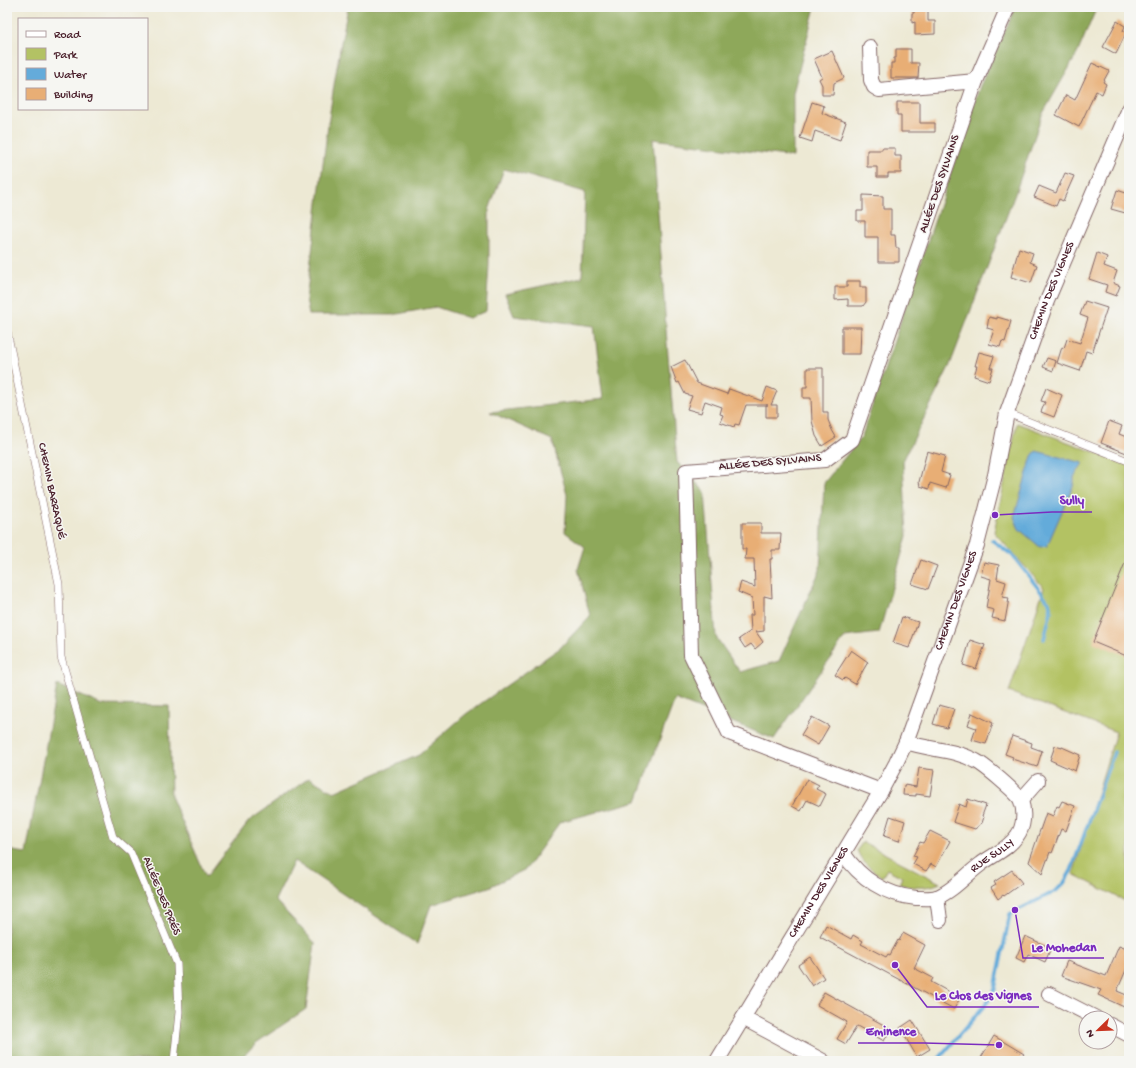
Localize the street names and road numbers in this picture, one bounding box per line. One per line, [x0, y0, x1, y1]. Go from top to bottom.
street label: ALLÉE DES SYLVAINS [917, 133, 964, 235]
street label: CHEMIN DES VIGNES [1027, 239, 1079, 342]
street label: CHEMIN BARRAQUÉ [34, 442, 68, 541]
street label: ALLÉE DES SYLVAINS [718, 452, 822, 474]
street label: CHEMIN DES VIGNES [933, 549, 981, 652]
street label: RUE SULLY [968, 836, 1018, 876]
street label: CHEMIN DES VIGNES [786, 844, 853, 941]
street label: ALLÉE DES PRÉS [139, 855, 183, 938]

